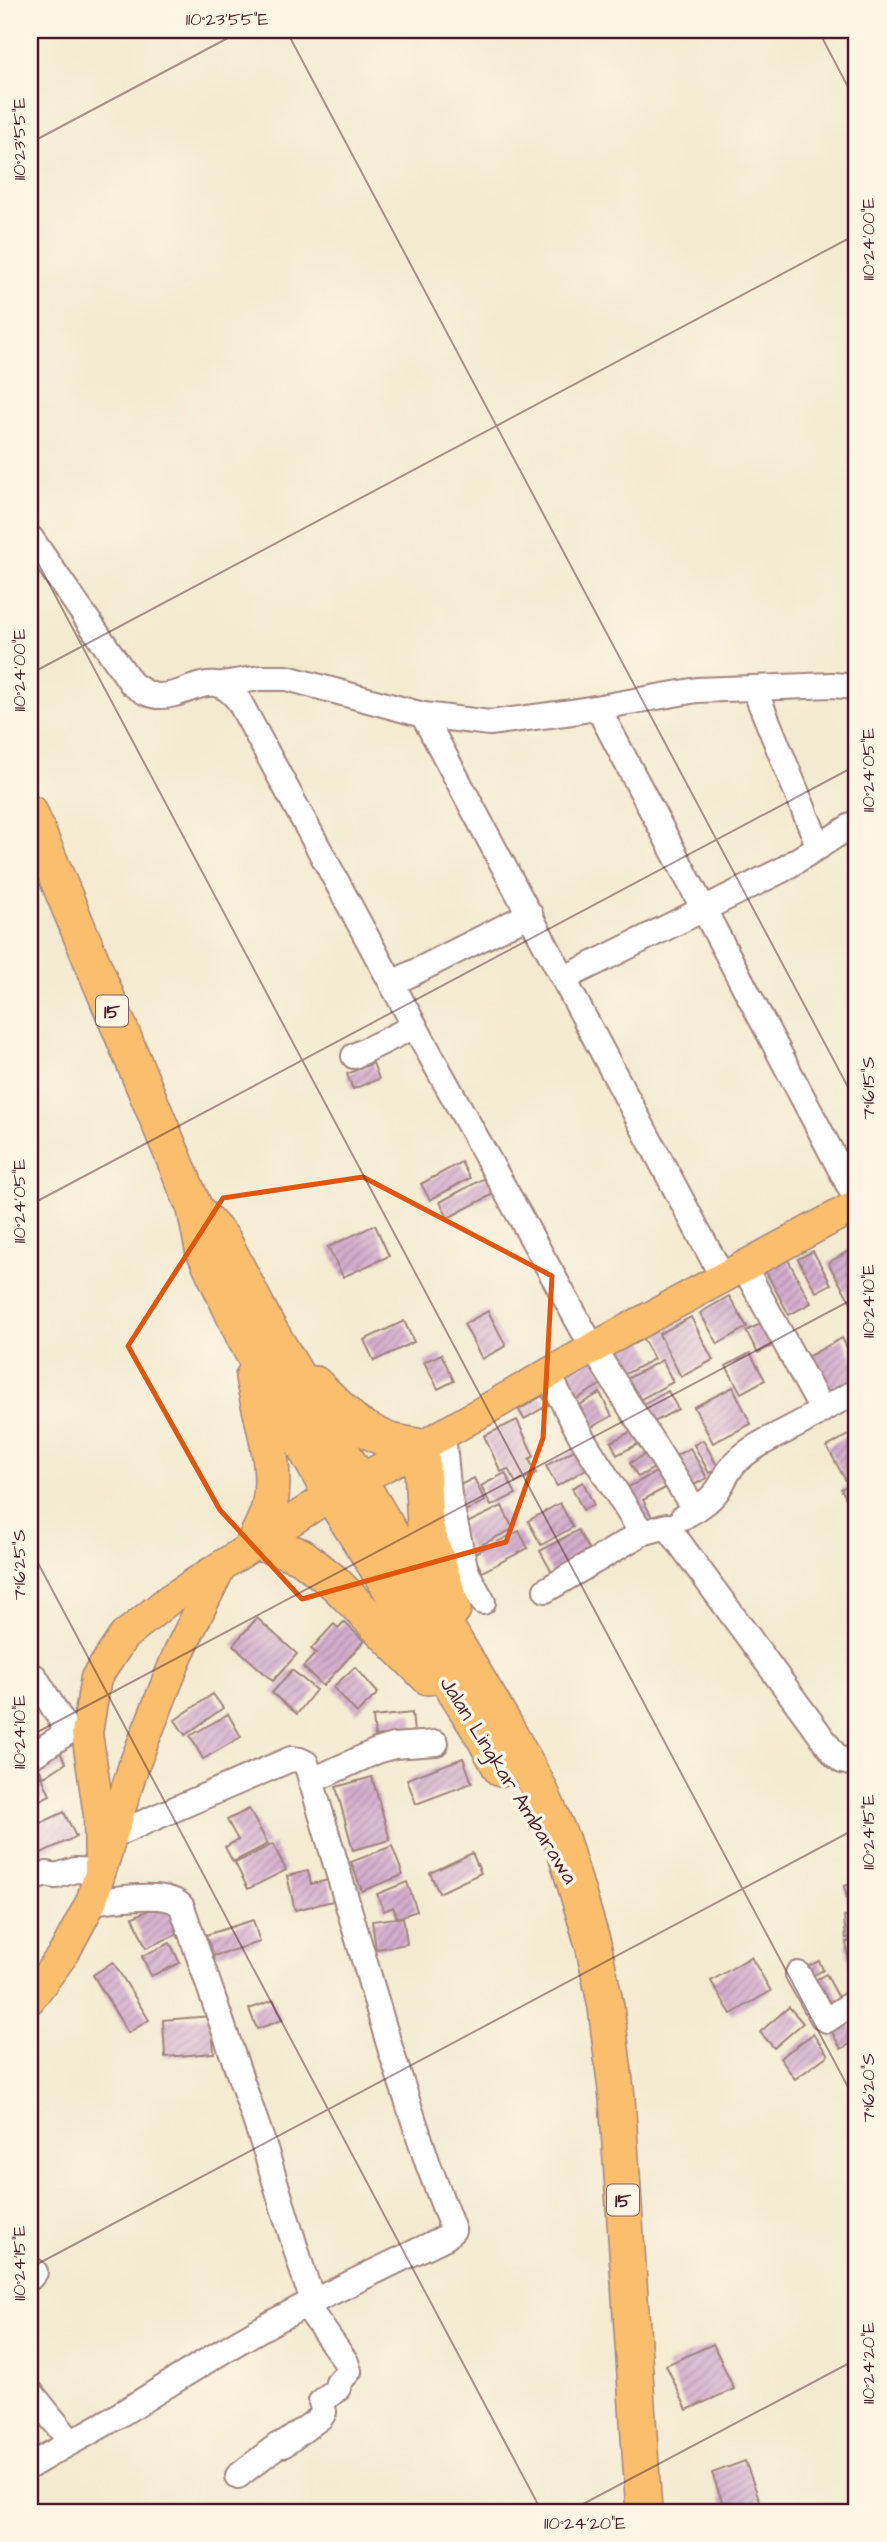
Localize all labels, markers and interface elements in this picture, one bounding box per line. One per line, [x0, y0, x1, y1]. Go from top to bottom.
text: 110°23'55"E [186, 7, 269, 32]
text: 110°23'55"E [7, 97, 32, 180]
text: 110°24'00"E [856, 197, 881, 281]
text: 110°24'00"E [7, 628, 32, 712]
text: 110°24'05"E [856, 727, 881, 812]
road number: 15 [96, 995, 128, 1026]
text: 7°16'15"S [856, 1057, 881, 1119]
text: 110°24'05"E [7, 1158, 32, 1243]
text: 110°24'10"E [856, 1264, 881, 1338]
text: 7°16'25"S [7, 1530, 32, 1600]
street label: Jalan Lingkar Ambarawa [431, 1671, 585, 1891]
text: 110°24'10"E [7, 1695, 32, 1769]
text: 110°24'15"E [856, 1794, 881, 1870]
text: 7°16'20"S [856, 2053, 881, 2123]
road number: 15 [607, 2184, 639, 2216]
text: 110°24'15"E [7, 2225, 32, 2301]
text: 110°24'20"E [856, 2322, 881, 2404]
text: 110°24'20"E [544, 2511, 626, 2536]

